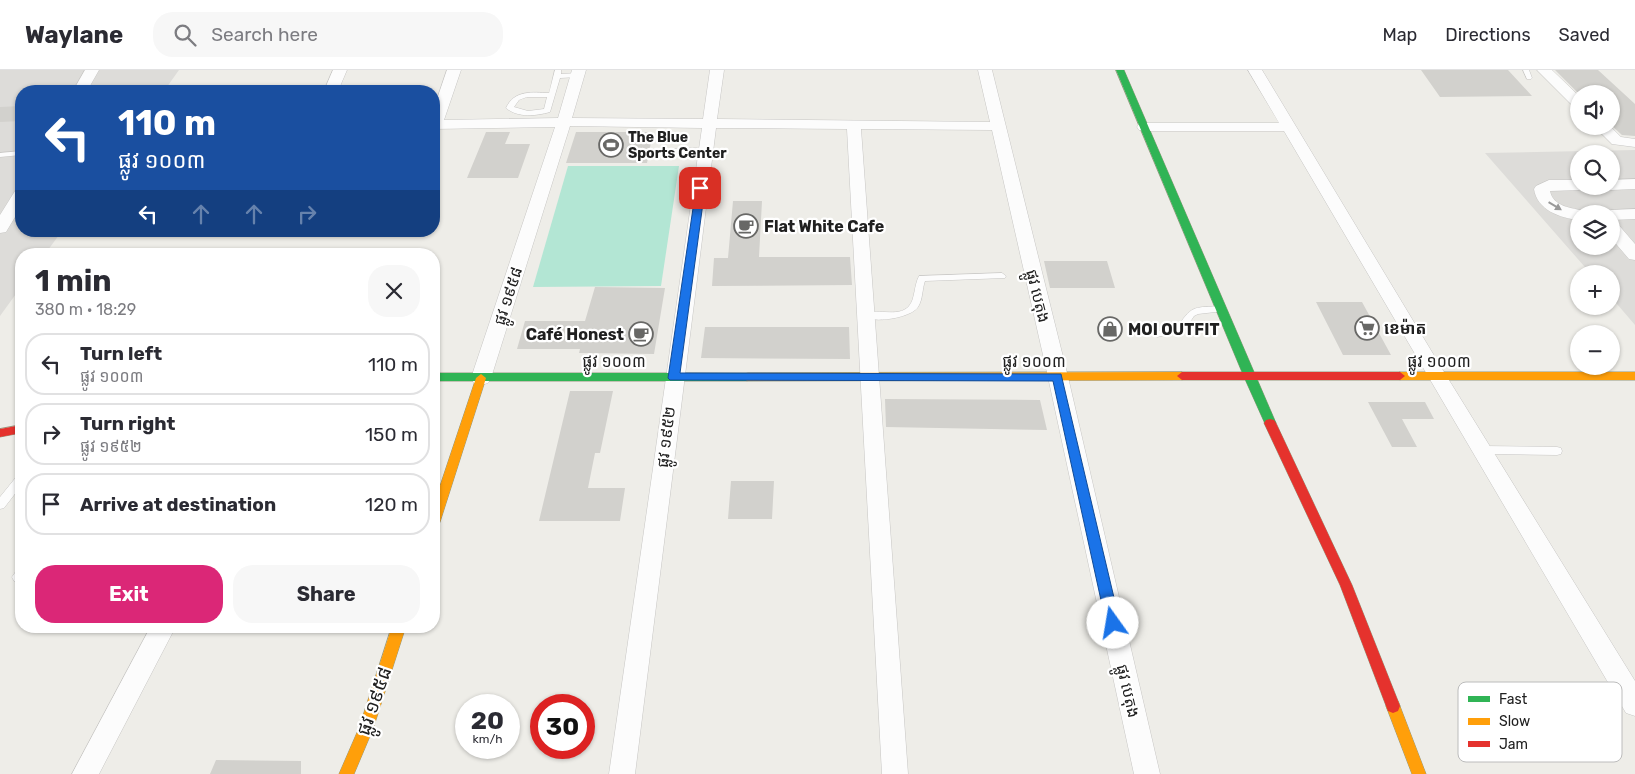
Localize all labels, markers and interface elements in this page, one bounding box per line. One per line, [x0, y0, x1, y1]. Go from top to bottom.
search box [153, 12, 503, 57]
text: Waylane [25, 21, 123, 49]
icon: search [171, 21, 199, 49]
text: Search here [211, 23, 318, 46]
text: Map [1382, 24, 1417, 46]
text: Directions [1445, 24, 1531, 46]
text: Saved [1559, 24, 1610, 46]
map controls [1570, 85, 1620, 375]
button: sound [1570, 85, 1620, 135]
text: 110 m [118, 102, 216, 144]
icon: left [35, 105, 100, 170]
place label: The Blue Sports Center [628, 129, 727, 162]
sports icon: The Blue Sports Center [598, 132, 624, 158]
button: search [1570, 145, 1620, 195]
text: ផ្លូវ ១០០៣ [118, 147, 205, 174]
pin [679, 167, 721, 209]
icon: arrive [686, 174, 714, 202]
icon: left [134, 200, 162, 228]
icon: ahead [187, 200, 215, 228]
icon: ahead [240, 200, 268, 228]
icon: right [293, 200, 321, 228]
one-way arrow [1548, 202, 1561, 211]
button: layers [1570, 205, 1620, 255]
cafe icon: Flat White Cafe [733, 213, 759, 239]
place label: Flat White Cafe [764, 217, 884, 236]
text: 1 min [35, 263, 112, 299]
button: close [368, 265, 420, 317]
street label: ផ្លូវ ១៩៥៨ [490, 265, 531, 329]
button: + [1570, 265, 1620, 315]
street label: ផ្លូវ បេតុង [1018, 267, 1054, 326]
text: 380 m · 18:29 [35, 300, 136, 319]
supermarket icon: ខេម៉ាត [1354, 315, 1380, 341]
shop icon: MOI OUTFIT [1097, 316, 1123, 342]
place label: ខេម៉ាត [1384, 318, 1426, 338]
place label: MOI OUTFIT [1128, 320, 1219, 339]
cafe icon: Café Honest [628, 321, 654, 347]
place label: Café Honest [526, 325, 625, 344]
button: − [1570, 325, 1620, 375]
text: Turn left [80, 342, 162, 365]
icon: left [37, 350, 65, 378]
street label: ផ្លូវ ១០០៣ [582, 352, 646, 375]
street label: ផ្លូវ ១០០៣ [1002, 352, 1066, 375]
street label: ផ្លូវ ១០០៣ [1407, 352, 1471, 375]
text: 110 m [368, 353, 418, 376]
text: ផ្លូវ ១០០៣ [80, 367, 144, 386]
street label: ផ្លូវ ១៩៥២ [653, 405, 684, 469]
text: Turn right [80, 412, 175, 435]
icon: right [37, 420, 65, 448]
text: 150 m [365, 423, 418, 446]
text: ផ្លូវ ១៩៥២ [80, 437, 142, 456]
icon: arrive [37, 490, 65, 518]
text: Arrive at destination [80, 493, 276, 516]
text: 120 m [365, 493, 418, 516]
button: Exit [35, 565, 223, 623]
button: Share [233, 565, 420, 623]
position arrow [1086, 596, 1138, 648]
street label: ផ្លូវ បេតុង [1108, 662, 1143, 721]
street label: ផ្លូវ ១៩៥៨ [352, 664, 402, 740]
legend [1458, 682, 1622, 762]
text: Fast [1499, 691, 1528, 708]
speed limit sign: 30 [530, 694, 595, 759]
text: 20 [471, 706, 504, 735]
text: Slow [1499, 713, 1530, 730]
text: km/h [473, 732, 502, 746]
text: Jam [1499, 736, 1528, 753]

